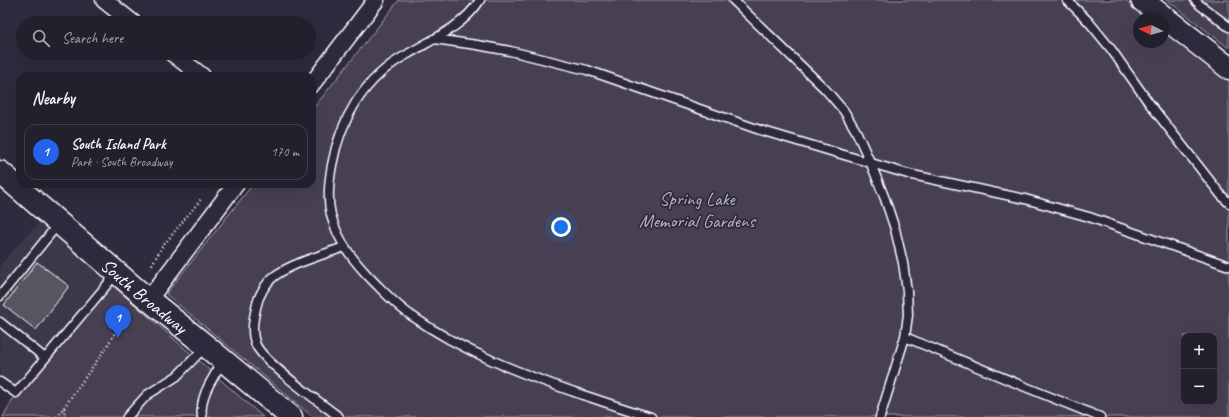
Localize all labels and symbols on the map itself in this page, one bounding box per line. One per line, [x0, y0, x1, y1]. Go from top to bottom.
north arrow [1133, 12, 1169, 48]
park label: Spring Lake Memorial Gardens [639, 187, 758, 233]
your location [551, 217, 571, 237]
street label: South Broadway [96, 253, 193, 340]
pin: 1 [105, 305, 131, 338]

